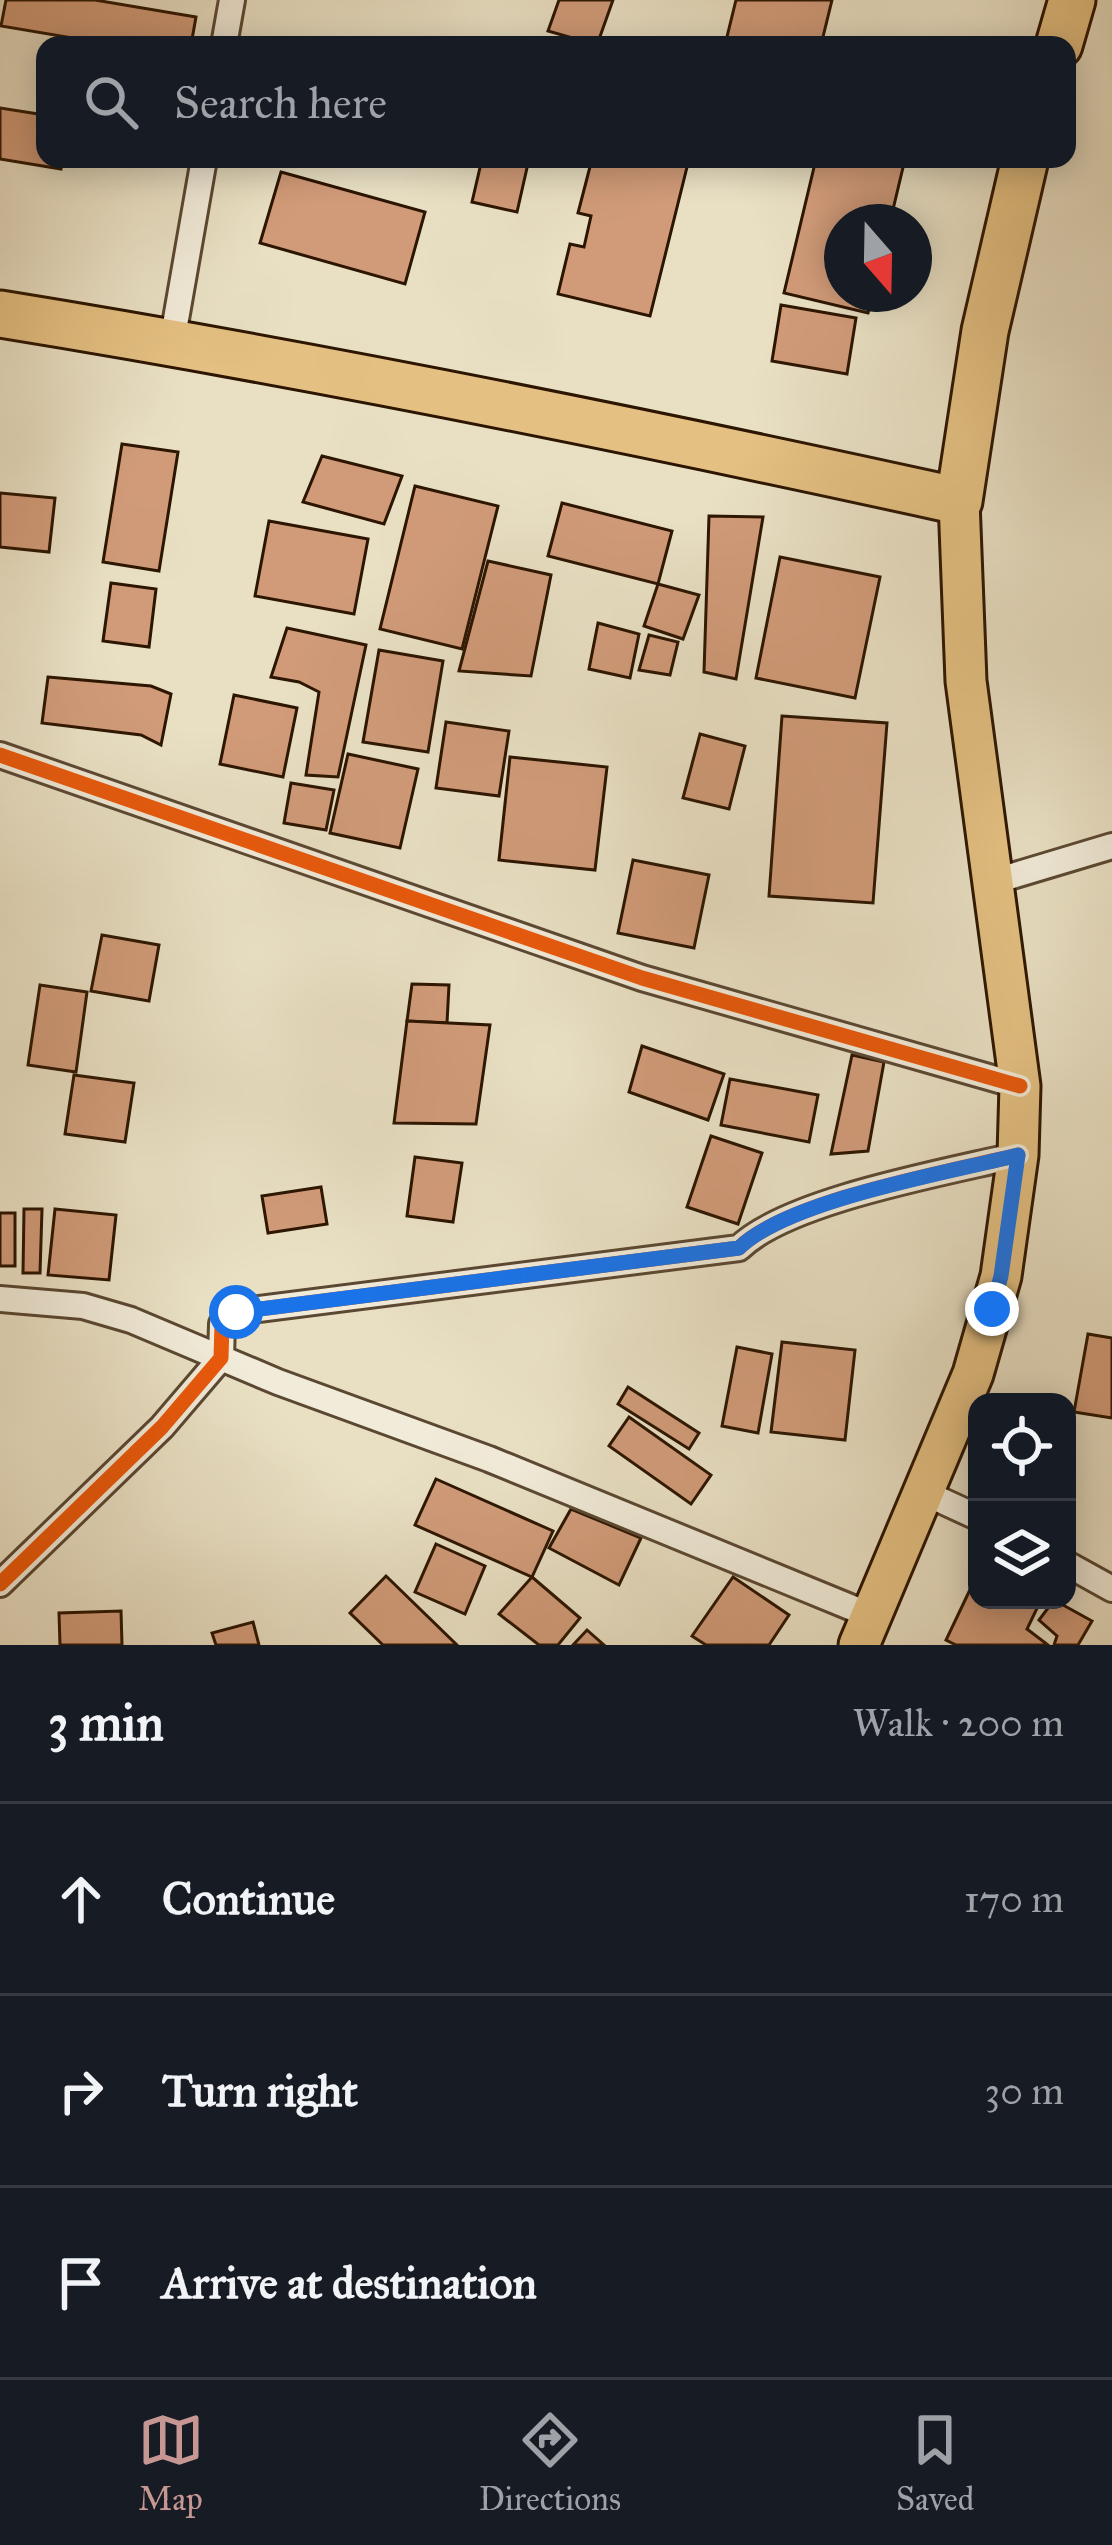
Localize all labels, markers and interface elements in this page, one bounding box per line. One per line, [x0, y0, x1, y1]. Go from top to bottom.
search box [36, 36, 1076, 168]
icon: search [78, 69, 144, 135]
text: Search here [174, 75, 387, 130]
north arrow [824, 204, 932, 312]
route end [965, 1282, 1019, 1336]
route start [209, 1285, 263, 1339]
map controls [968, 1393, 1076, 1609]
button: locate [968, 1393, 1076, 1501]
button: layers [968, 1501, 1076, 1609]
text: 3 min [48, 1692, 164, 1754]
text: Walk · 200 m [853, 1699, 1064, 1747]
icon: ahead [48, 1866, 114, 1932]
text: Continue [162, 1871, 335, 1926]
text: 170 m [964, 1875, 1064, 1923]
icon: right [48, 2058, 114, 2124]
text: Turn right [162, 2063, 358, 2118]
text: 30 m [985, 2067, 1064, 2115]
icon: arrive [48, 2250, 114, 2316]
text: Arrive at destination [162, 2255, 537, 2310]
tab: Map [138, 2407, 204, 2519]
tab: Directions [479, 2407, 621, 2519]
tab: Saved [896, 2407, 974, 2519]

